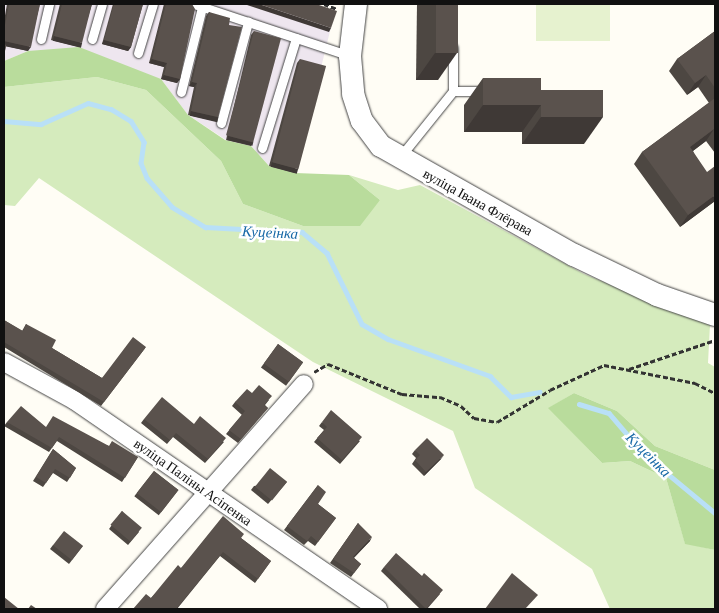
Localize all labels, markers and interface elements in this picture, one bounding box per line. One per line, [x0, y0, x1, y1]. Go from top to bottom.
street label: вуліца Івана Флёрава [420, 165, 536, 239]
water label: Куцеінка [241, 223, 299, 243]
water label: Куцеінка [622, 429, 674, 481]
street label: вуліца Паліны Асіпенка [131, 435, 255, 529]

